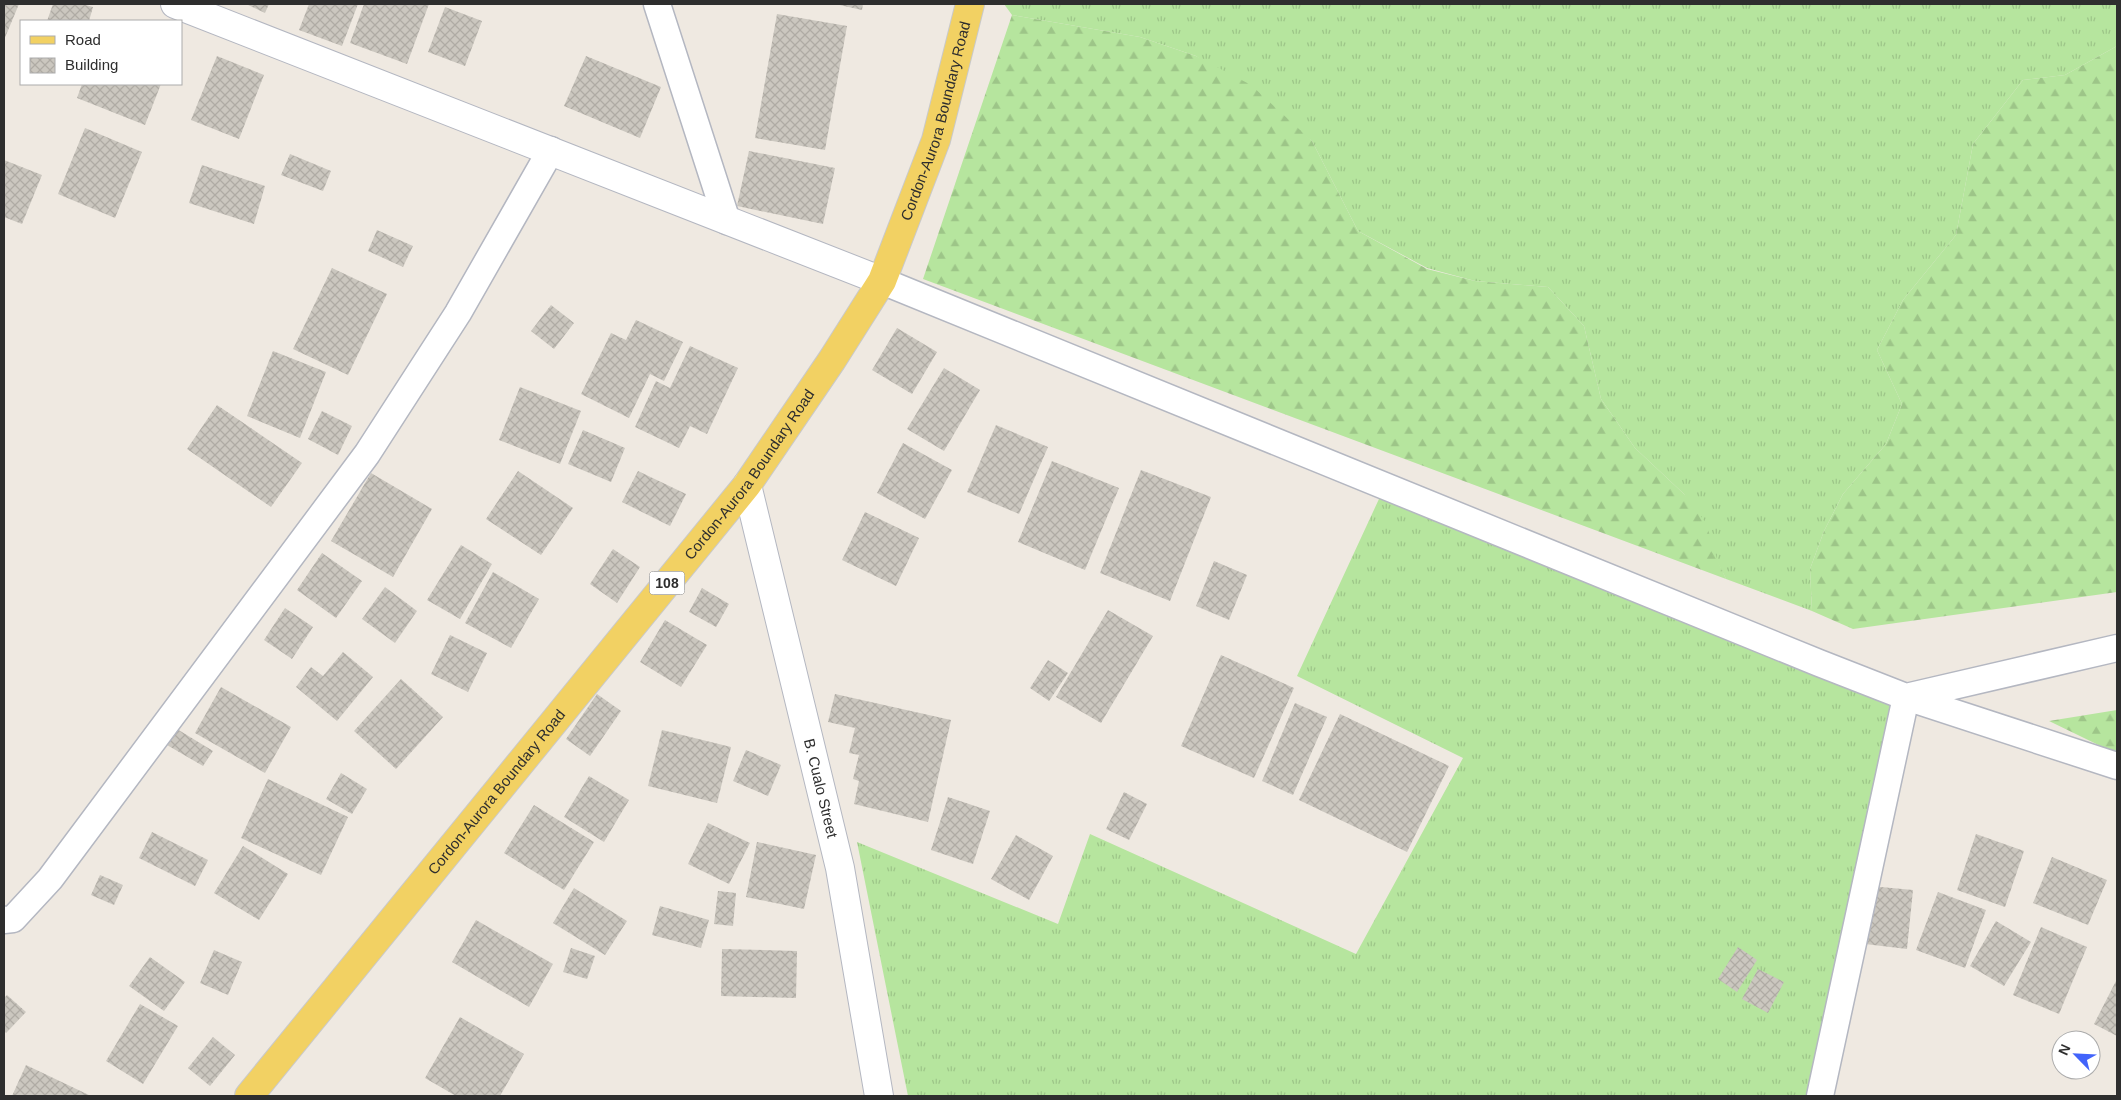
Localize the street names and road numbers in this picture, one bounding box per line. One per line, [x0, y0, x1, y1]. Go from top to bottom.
street label: Cordon-Aurora Boundary Road [897, 19, 973, 223]
street label: Cordon-Aurora Boundary Road [681, 386, 818, 563]
road number: 108 [650, 572, 684, 594]
street label: Cordon-Aurora Boundary Road [424, 706, 568, 878]
street label: B. Cualo Street [801, 737, 842, 840]

